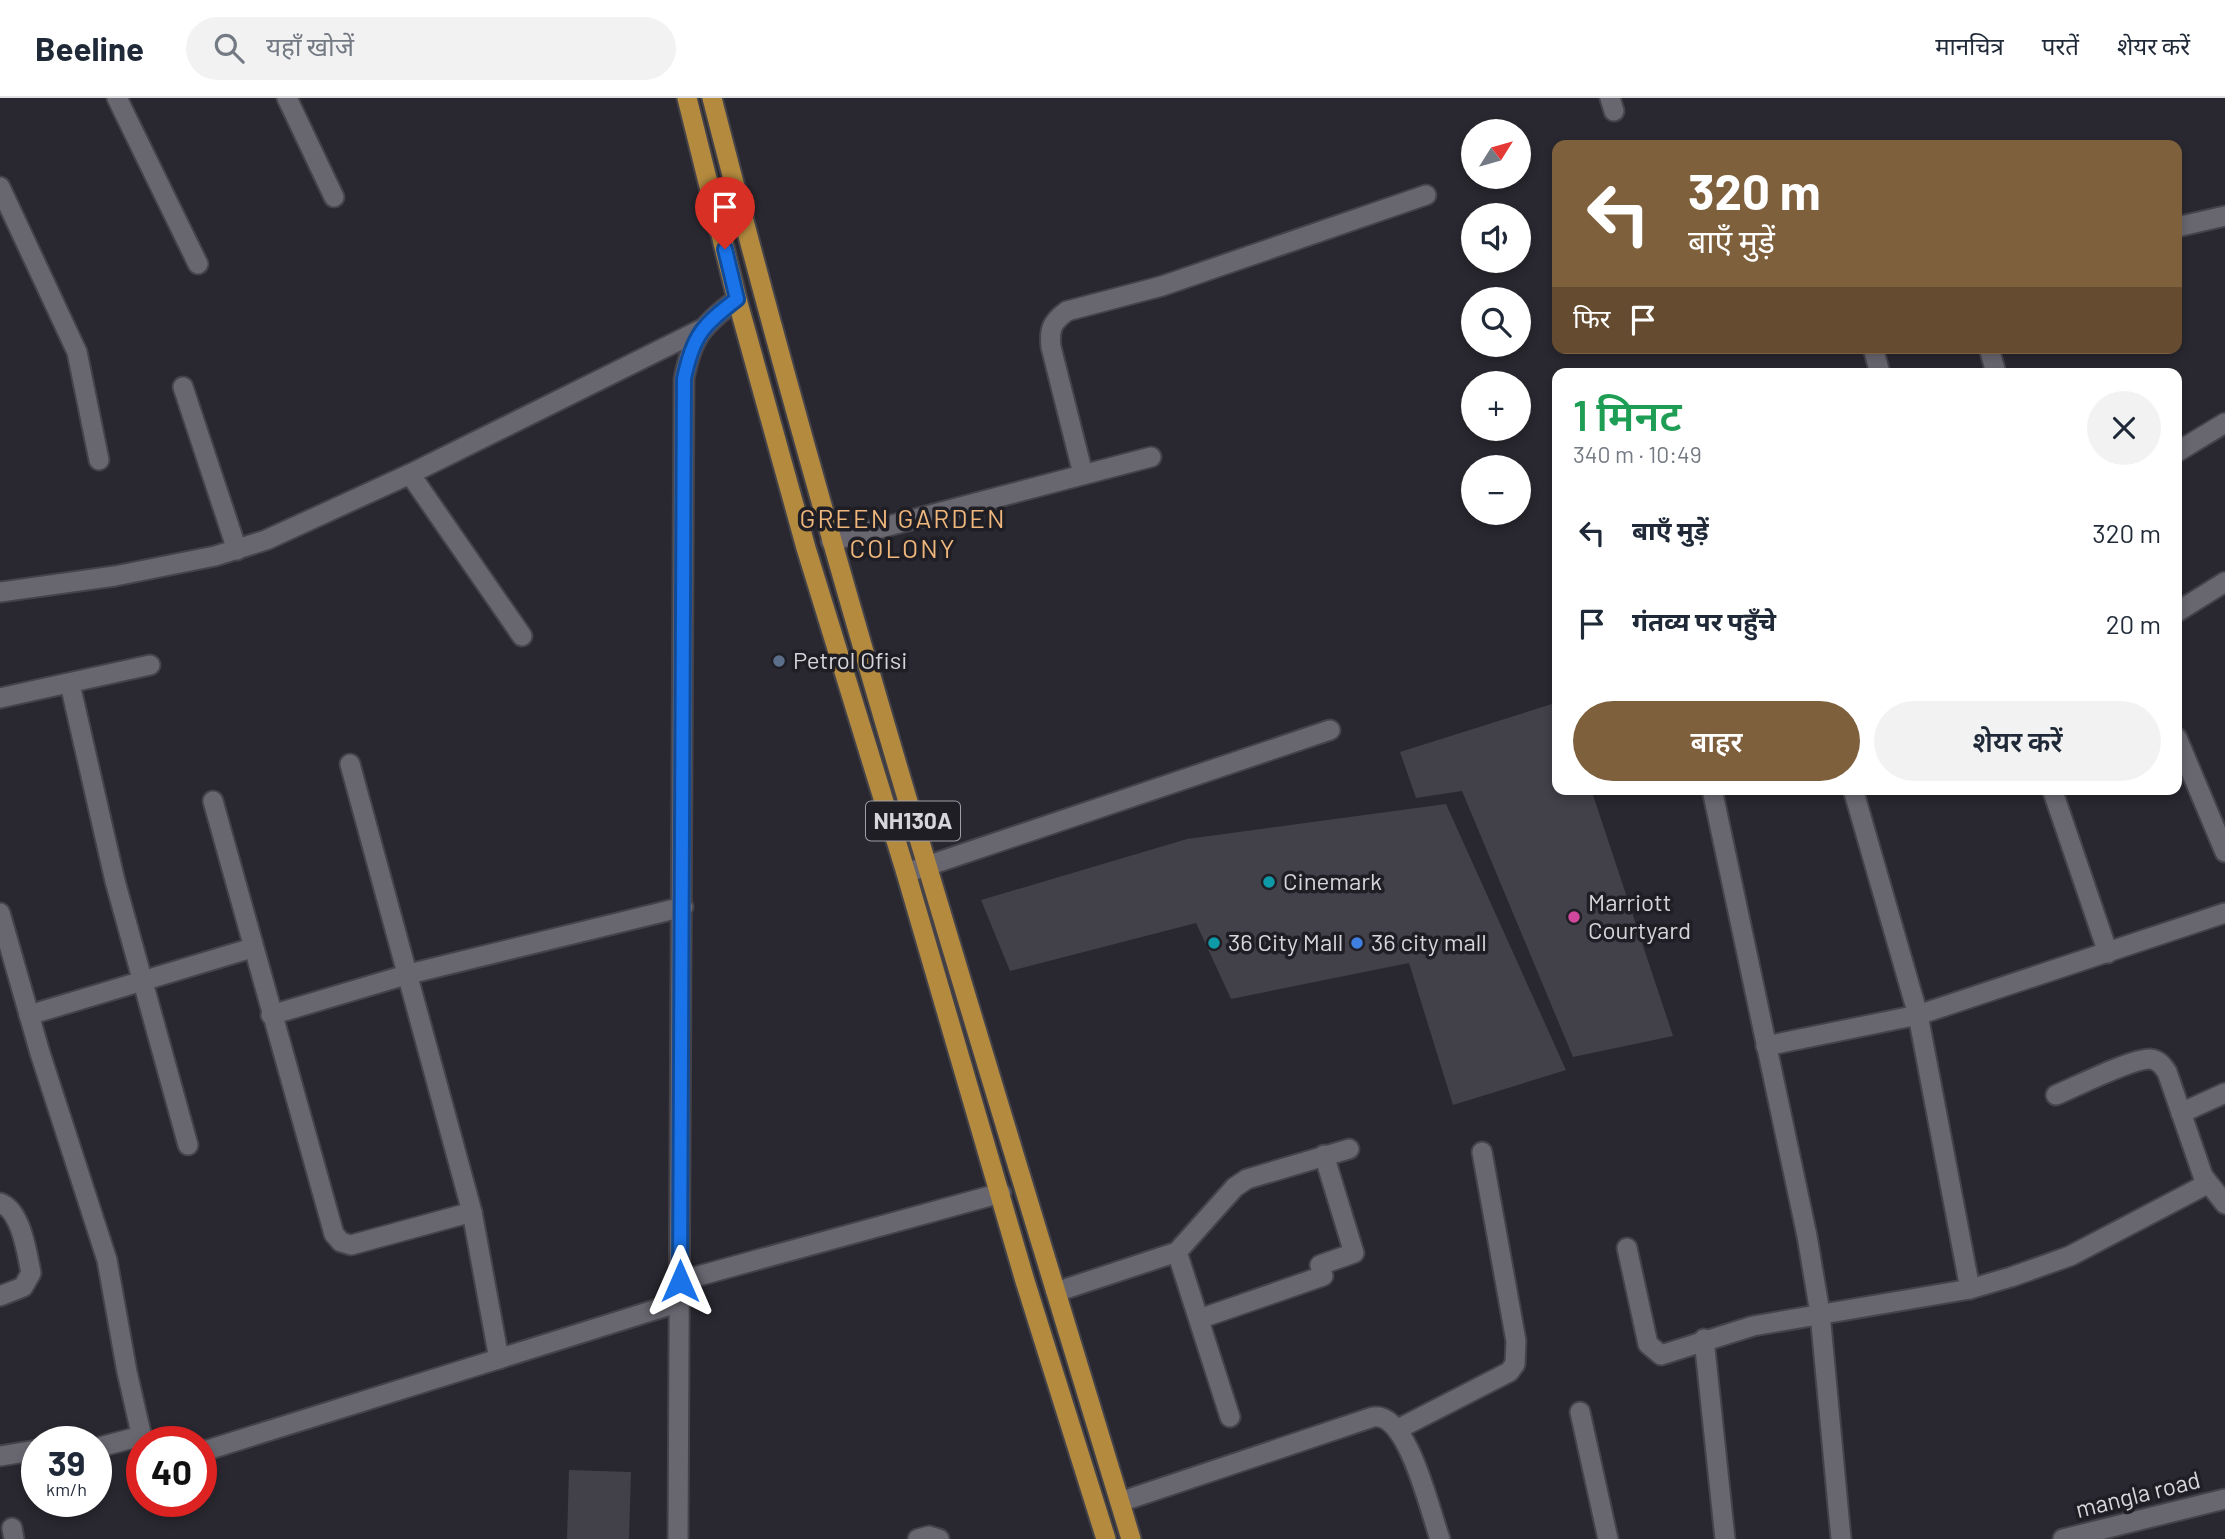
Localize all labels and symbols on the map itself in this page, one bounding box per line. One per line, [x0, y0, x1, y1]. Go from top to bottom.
north arrow [1461, 119, 1531, 189]
pin [695, 177, 755, 249]
district label: GREEN GARDEN COLONY [799, 502, 1007, 563]
place label: Petrol Ofisi [793, 645, 907, 674]
marker: Petrol Ofisi [771, 653, 787, 669]
road number: NH130A [866, 802, 960, 841]
place label: Cinemark [1283, 866, 1382, 895]
marker: Cinemark [1261, 874, 1277, 890]
place label: Marriott Courtyard [1588, 887, 1691, 944]
marker: Marriott Courtyard [1566, 909, 1582, 925]
place label: 36 City Mall [1228, 927, 1343, 956]
place label: 36 city mall [1371, 927, 1487, 956]
marker: 36 City Mall [1206, 935, 1222, 951]
marker: 36 city mall [1349, 935, 1365, 951]
position arrow [643, 1244, 717, 1318]
speed limit sign: 40 [126, 1426, 217, 1517]
street label: mangla road [2072, 1464, 2203, 1523]

